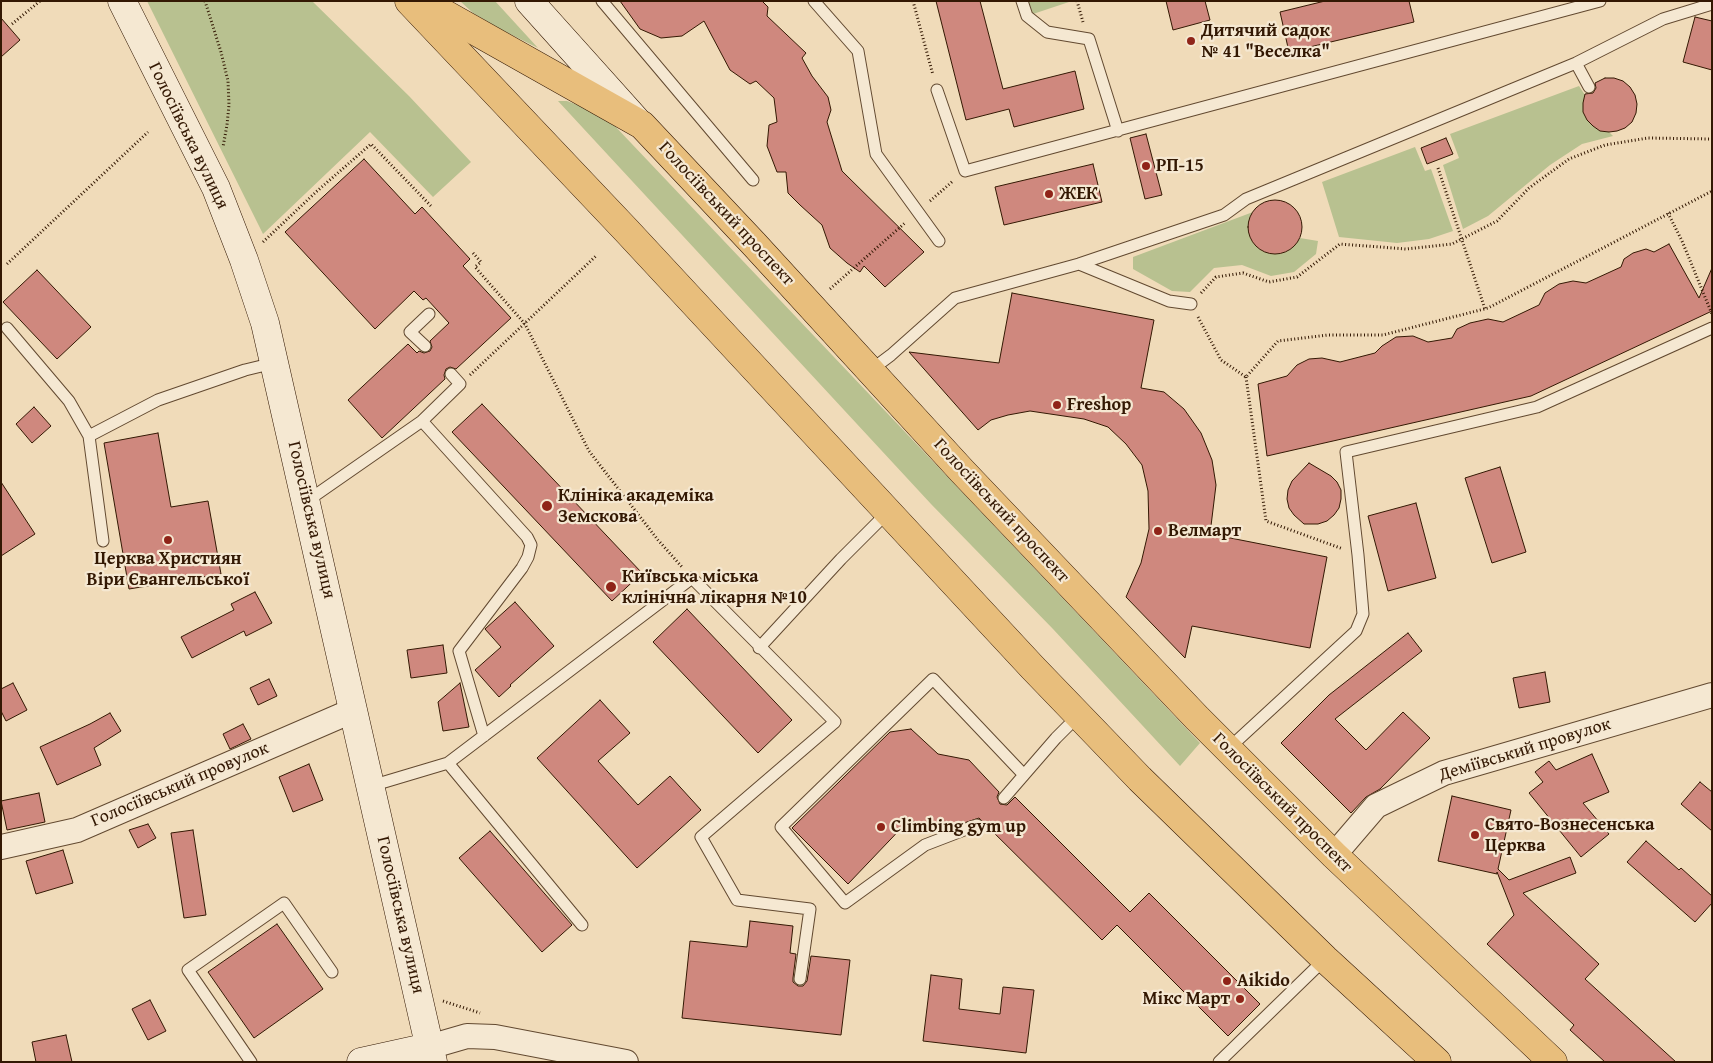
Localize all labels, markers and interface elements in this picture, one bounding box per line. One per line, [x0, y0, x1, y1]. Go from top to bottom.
place label: Дитячий садок № 41 "Веселка" [1201, 20, 1330, 62]
marker: Дитячий садок № 41 "Веселка" [1185, 35, 1197, 47]
street label: Голосіївська вулиця [143, 59, 233, 213]
street label: Голосіївський проспект [654, 137, 798, 291]
place label: РП-15 [1156, 155, 1204, 177]
marker: РП-15 [1140, 160, 1152, 172]
place label: ЖЕК [1059, 183, 1098, 205]
marker: ЖЕК [1043, 188, 1055, 200]
place label: Freshop [1067, 394, 1131, 416]
marker: Freshop [1051, 399, 1063, 411]
street label: Голосіївський проспект [929, 434, 1073, 588]
street label: Голосіївська вулиця [282, 439, 340, 601]
place label: Клініка академіка Земскова [558, 485, 714, 528]
marker: Клініка академіка Земскова [540, 499, 554, 513]
place label: Велмарт [1168, 520, 1241, 542]
marker: Велмарт [1152, 525, 1164, 537]
marker: Церква Християн Віри Євангельської [162, 534, 174, 546]
place label: Церква Християн Віри Євангельської [87, 548, 249, 590]
place label: Київська міська клінічна лікарня №10 [622, 566, 807, 608]
marker: Київська міська клінічна лікарня №10 [604, 580, 618, 594]
street label: Деміївський провулок [1436, 714, 1614, 786]
street label: Голосіївський проспект [1207, 728, 1357, 878]
street label: Голосіївський провулок [88, 738, 272, 832]
place label: Свято-Вознесенська Церква [1485, 814, 1654, 856]
place label: Climbing gym up [891, 816, 1026, 838]
marker: Climbing gym up [875, 821, 887, 833]
marker: Свято-Вознесенська Церква [1469, 829, 1481, 841]
street label: Голосіївська вулиця [371, 834, 429, 996]
place label: Aikido [1237, 970, 1290, 992]
marker: Aikido [1221, 975, 1233, 987]
place label: Мікс Март [1142, 988, 1230, 1010]
marker: Мікс Март [1234, 993, 1246, 1005]

